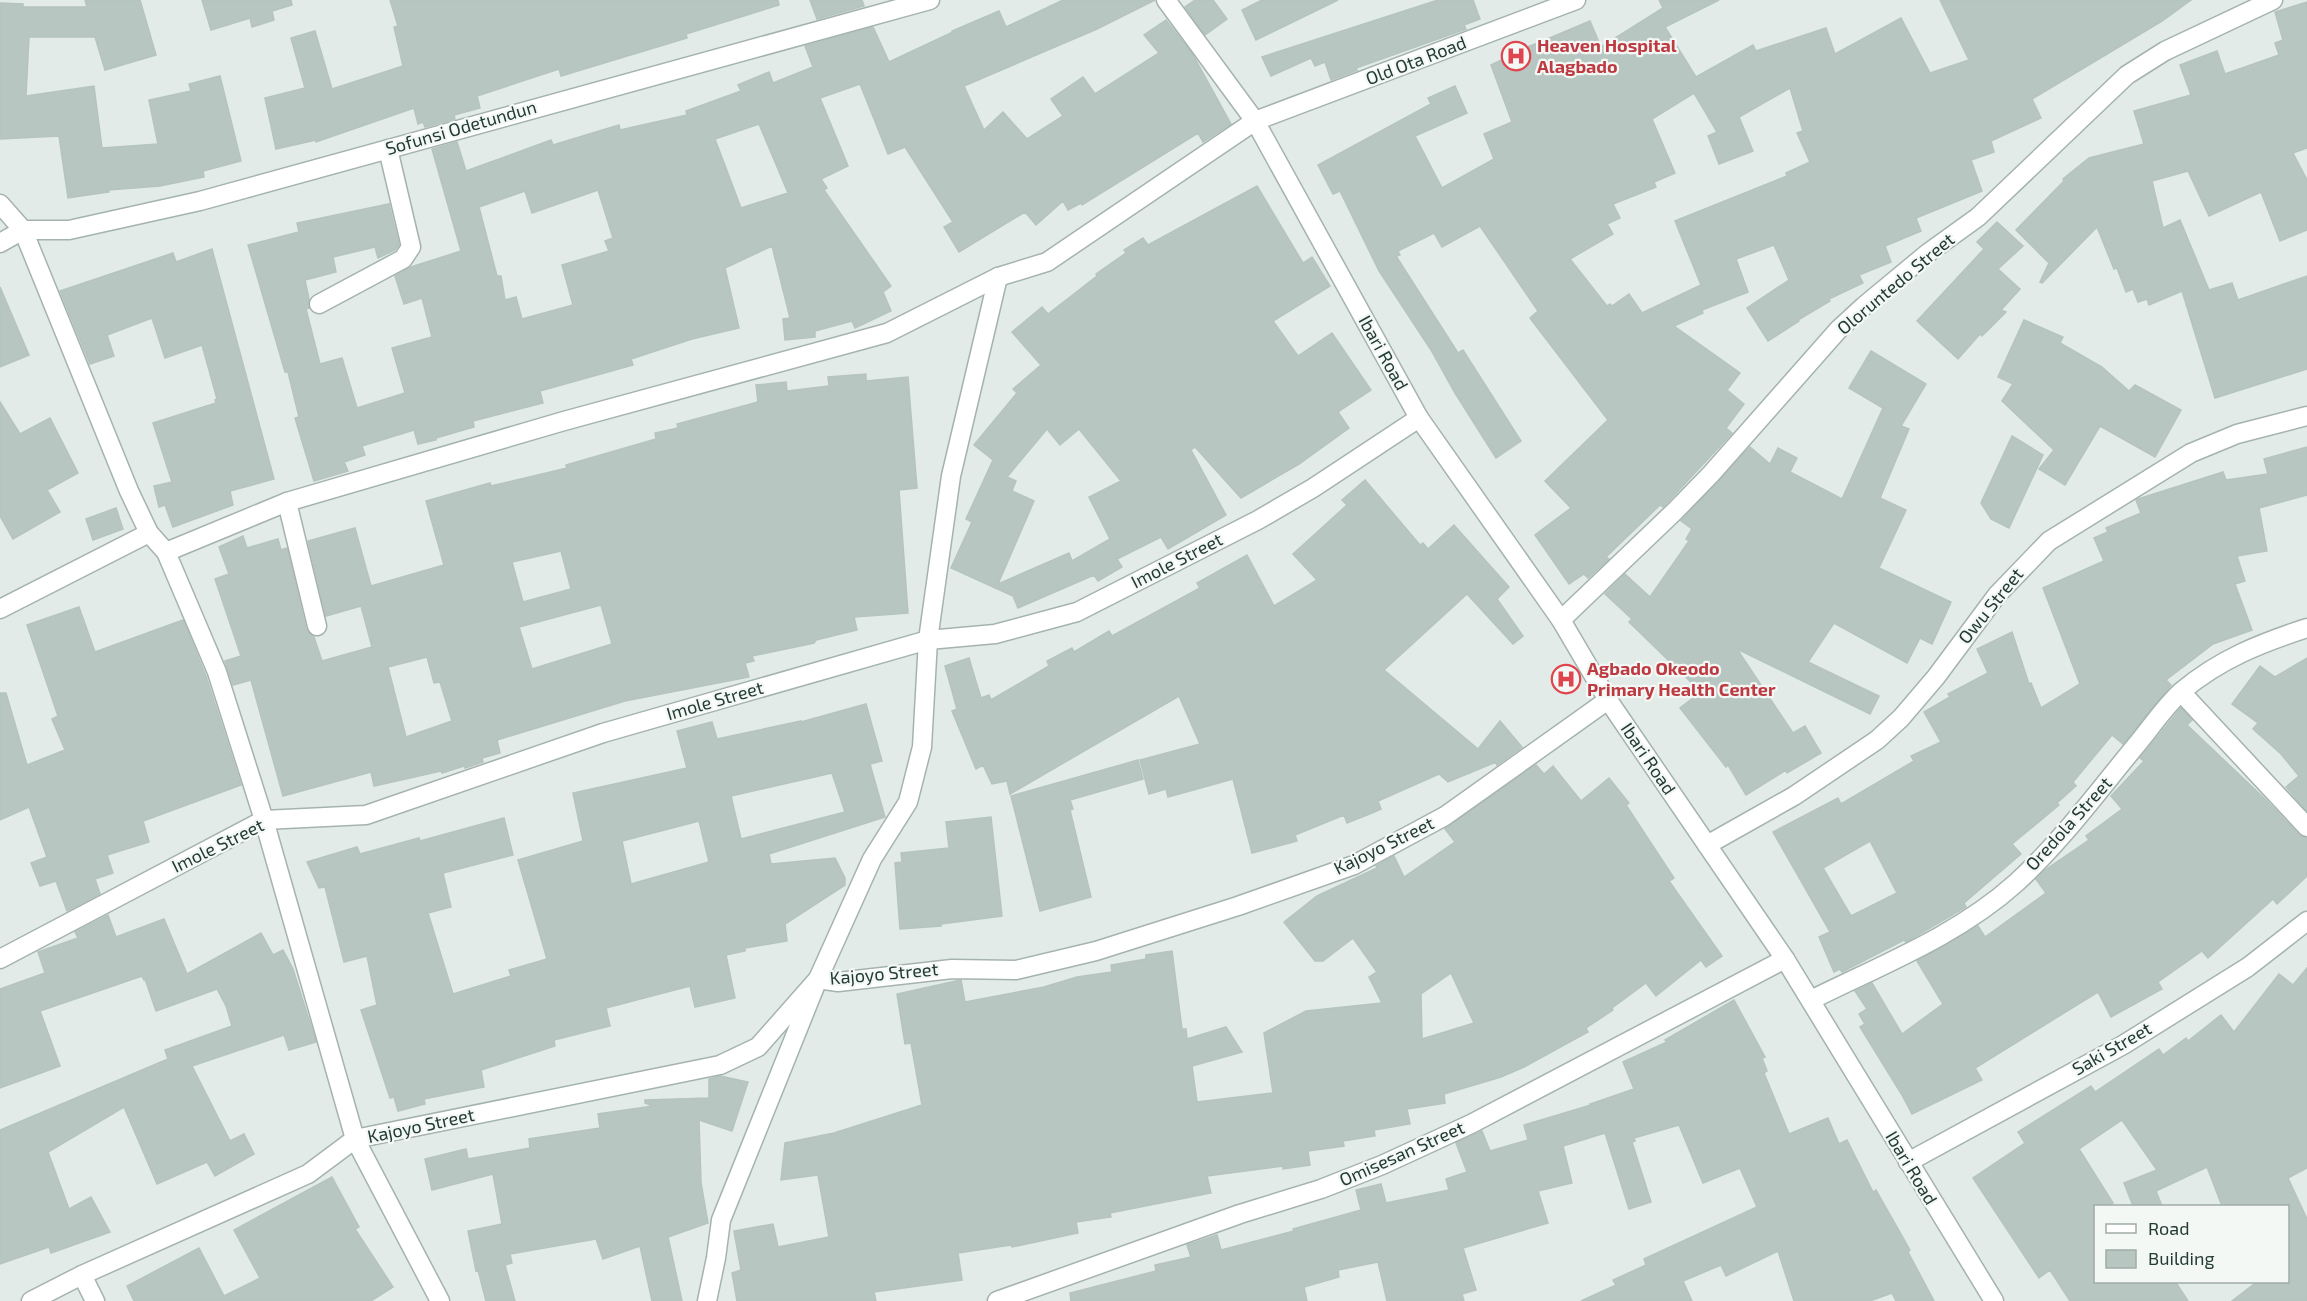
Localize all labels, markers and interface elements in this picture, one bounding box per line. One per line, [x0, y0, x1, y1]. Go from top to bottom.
street label: Old Ota Road [1362, 31, 1469, 89]
place label: Heaven Hospital Alagbado [1537, 34, 1677, 77]
hospital icon: Heaven Hospital Alagbado [1500, 40, 1532, 72]
street label: Sofunsi Odetundun [383, 95, 539, 159]
street label: Oloruntedo Street [1832, 228, 1959, 339]
street label: Ibari Road [1354, 311, 1413, 394]
street label: Imole Street [1127, 528, 1226, 593]
street label: Owu Street [1953, 563, 2028, 648]
place label: Agbado Okeodo Primary Health Center [1587, 657, 1776, 700]
hospital icon: Agbado Okeodo Primary Health Center [1550, 663, 1582, 695]
street label: Imole Street [664, 676, 766, 724]
street label: Ibari Road [1617, 718, 1681, 799]
street label: Oredola Street [2020, 772, 2116, 875]
street label: Kajoyo Street [1330, 811, 1437, 879]
street label: Imole Street [168, 813, 267, 877]
street label: Kajoyo Street [829, 957, 939, 989]
street label: Saki Street [2068, 1017, 2155, 1080]
street label: Kajoyo Street [365, 1103, 476, 1147]
street label: Omisesan Street [1336, 1116, 1468, 1191]
street label: Ibari Road [1881, 1127, 1942, 1208]
legend [2094, 1205, 2289, 1283]
text: Road [2148, 1217, 2189, 1239]
text: Building [2148, 1247, 2215, 1269]

